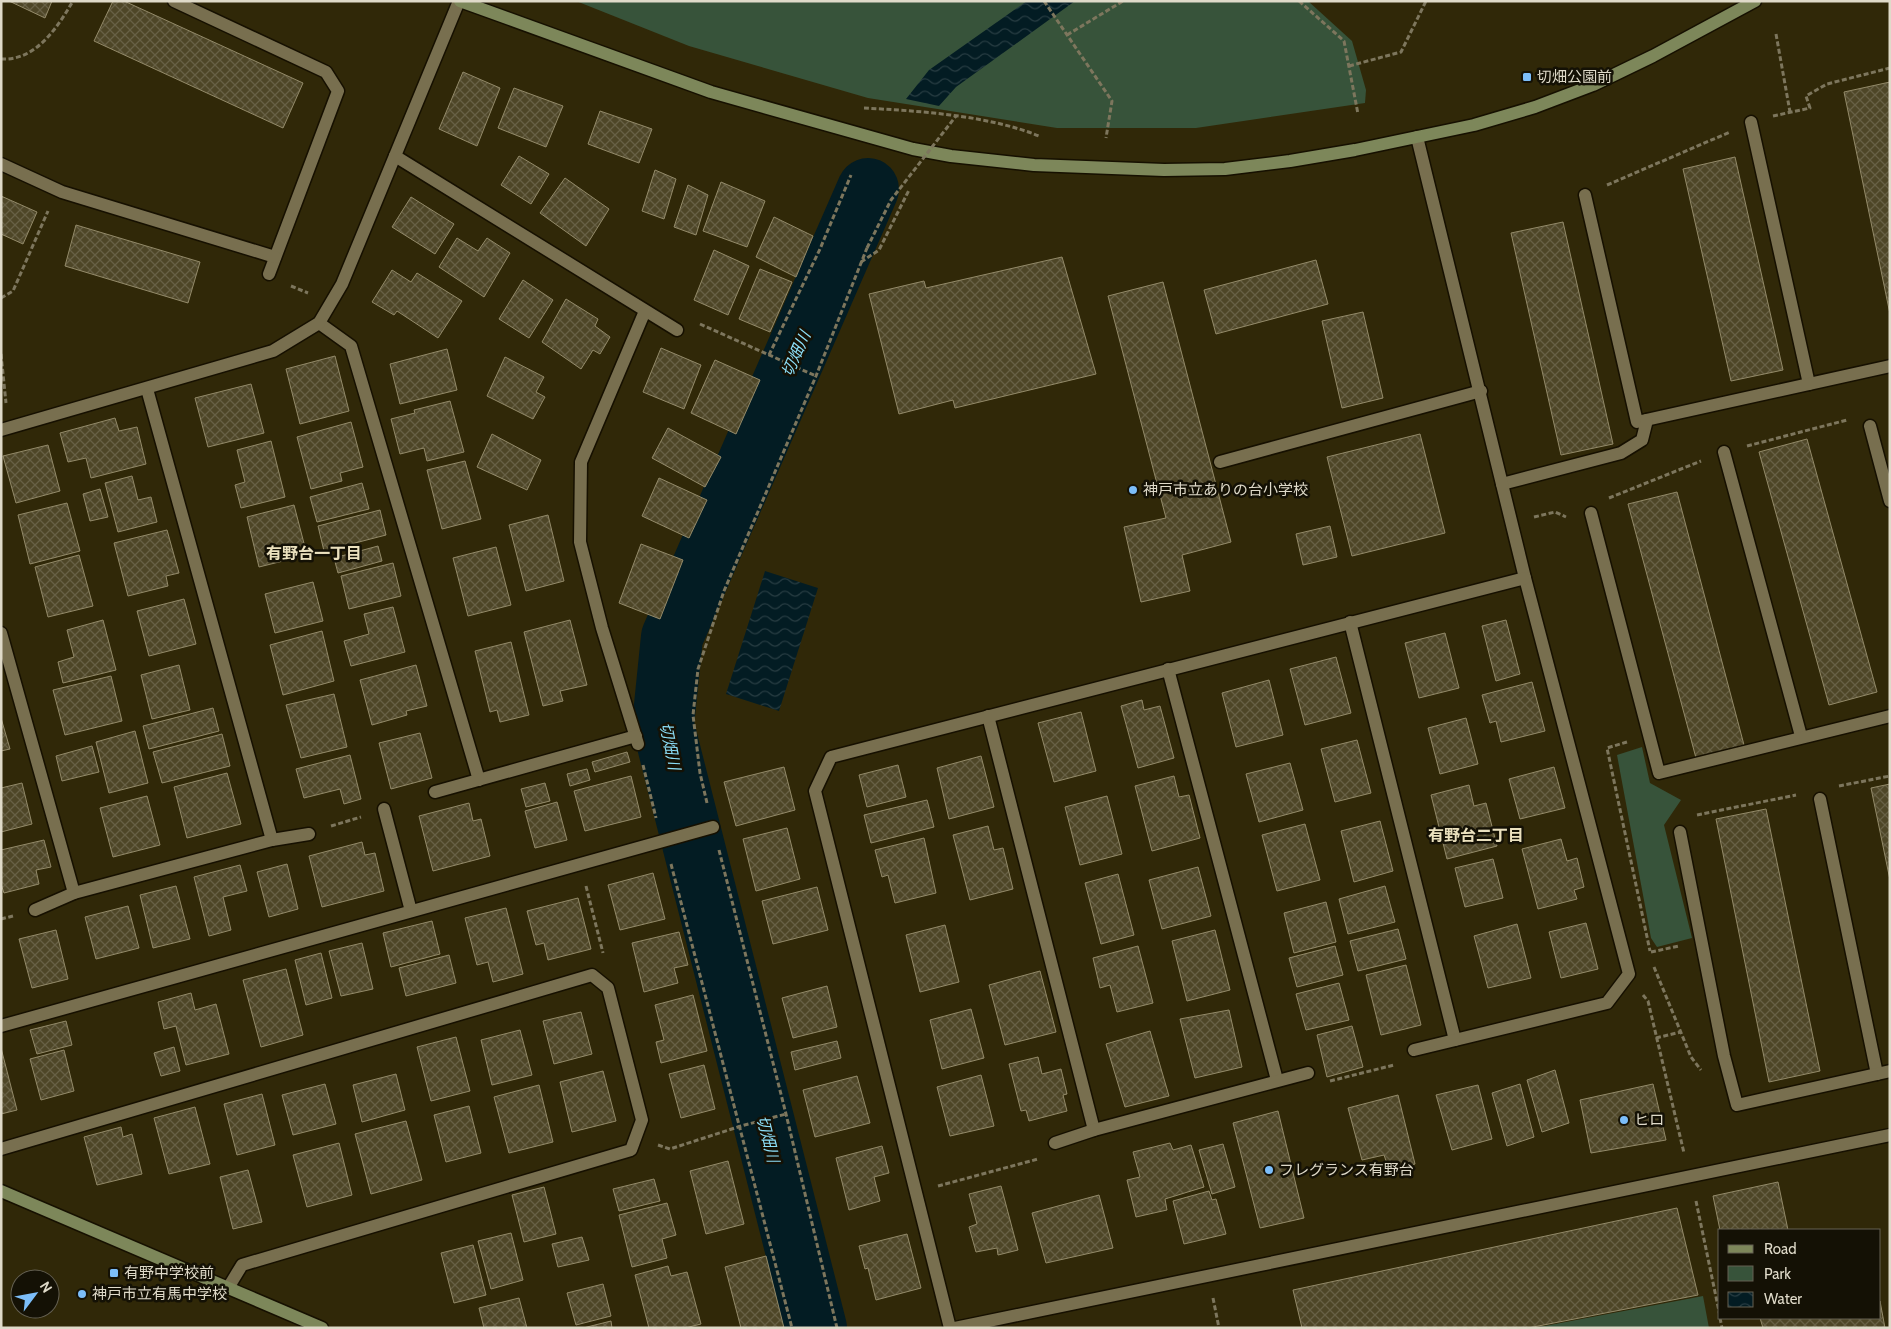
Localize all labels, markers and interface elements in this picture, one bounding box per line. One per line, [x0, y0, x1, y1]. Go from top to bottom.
place label: 切畑公園前 [1537, 68, 1612, 86]
marker: 切畑公園前 [1521, 71, 1533, 83]
water label: 切畑川 [778, 326, 815, 380]
place label: 神戸市立ありの台小学校 [1143, 481, 1308, 499]
marker: 神戸市立ありの台小学校 [1127, 484, 1139, 496]
district label: 有野台一丁目 [266, 544, 362, 563]
water label: 切畑川 [656, 721, 684, 773]
district label: 有野台二丁目 [1428, 826, 1524, 845]
place label: ヒロ [1634, 1111, 1664, 1129]
water label: 切畑川 [753, 1113, 784, 1167]
marker: ヒロ [1618, 1114, 1630, 1126]
place label: フレグランス有野台 [1279, 1161, 1414, 1179]
marker: フレグランス有野台 [1263, 1164, 1275, 1176]
legend [1718, 1229, 1881, 1319]
text: Road [1764, 1240, 1797, 1258]
place label: 有野中学校前 [124, 1264, 214, 1282]
text: Park [1764, 1265, 1791, 1283]
marker: 有野中学校前 [108, 1267, 120, 1279]
north arrow [10, 1269, 60, 1319]
text: N [36, 1278, 56, 1296]
place label: 神戸市立有馬中学校 [92, 1285, 227, 1303]
marker: 神戸市立有馬中学校 [76, 1288, 88, 1300]
text: Water [1764, 1290, 1802, 1308]

